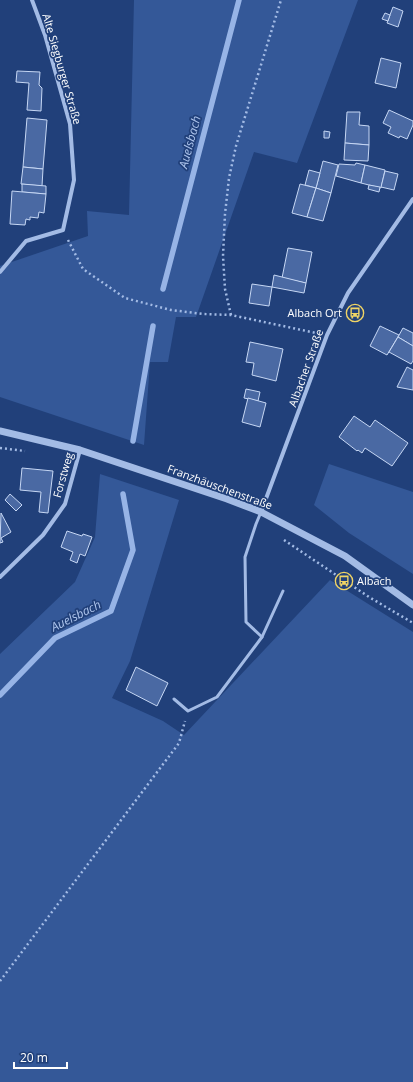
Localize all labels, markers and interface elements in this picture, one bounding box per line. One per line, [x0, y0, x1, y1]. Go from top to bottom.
street label: Alte Siegburger Straße [39, 12, 86, 126]
water label: Auelsbach [174, 114, 205, 171]
bus stop icon: Albach Ort [345, 303, 365, 323]
place label: Albach Ort [288, 305, 342, 320]
street label: Albacher Straße [285, 327, 327, 409]
street label: Forstweg [49, 450, 76, 499]
street label: Franzhäuschenstraße [166, 461, 275, 513]
bus stop icon: Albach [334, 571, 354, 591]
place label: Albach [357, 573, 392, 588]
water label: Auelsbach [47, 596, 104, 636]
scale bar [14, 1044, 67, 1070]
text: 20 m [20, 1049, 48, 1066]

